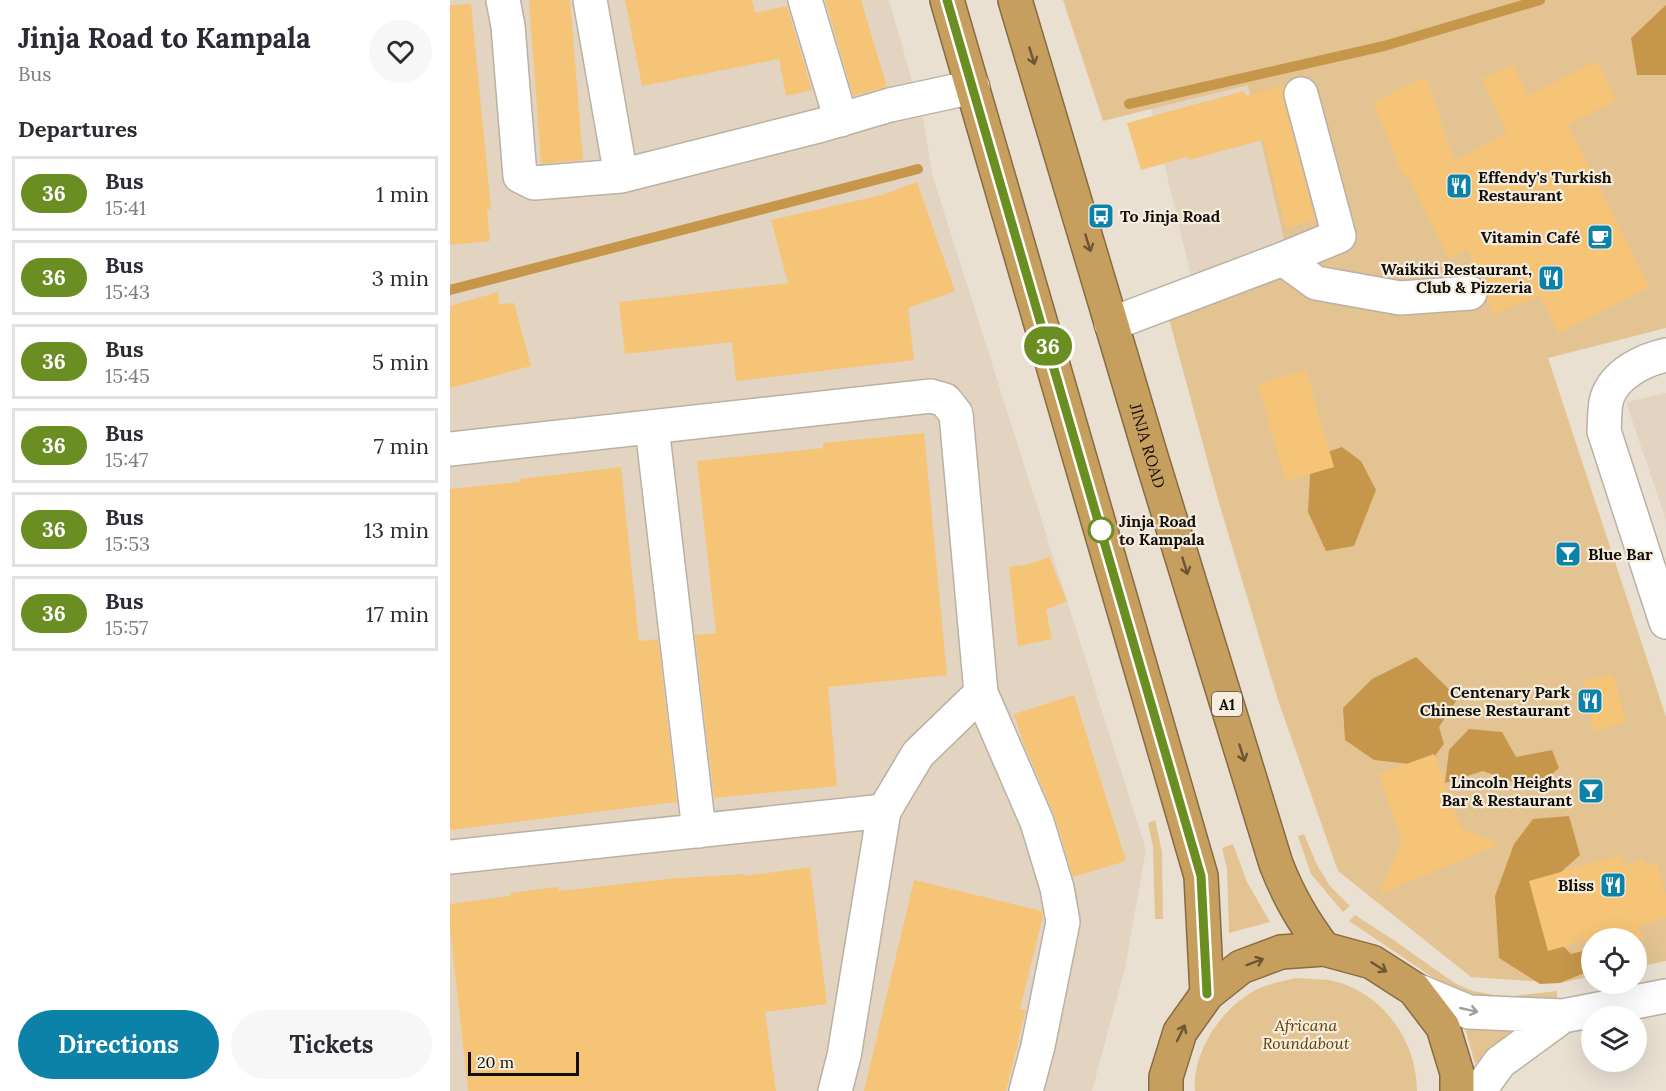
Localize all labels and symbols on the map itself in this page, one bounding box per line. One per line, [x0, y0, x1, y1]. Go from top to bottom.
one-way arrow [1027, 46, 1038, 65]
place label: Effendy's Turkish Restaurant [1478, 167, 1612, 205]
restaurant icon: Effendy's Turkish Restaurant [1444, 171, 1474, 201]
bus stop icon: To Jinja Road [1086, 201, 1116, 231]
place label: To Jinja Road [1120, 206, 1221, 226]
cafe icon: Vitamin Café [1585, 222, 1615, 252]
place label: Vitamin Café [1481, 227, 1580, 247]
one-way arrow [1082, 233, 1094, 252]
place label: Waikiki Restaurant, Club & Pizzeria [1381, 259, 1533, 297]
restaurant icon: Waikiki Restaurant, Club & Pizzeria [1536, 263, 1566, 293]
line badge: 36 [1021, 326, 1075, 366]
street label: JINJA ROAD [1125, 400, 1170, 491]
place label: Jinja Road to Kampala [1119, 511, 1205, 549]
marker: Jinja Road to Kampala [1088, 517, 1114, 543]
bar icon: Blue Bar [1553, 539, 1583, 569]
place label: Blue Bar [1588, 544, 1653, 564]
one-way arrow [1180, 556, 1191, 575]
place label: Centenary Park Chinese Restaurant [1420, 682, 1570, 720]
restaurant icon: Centenary Park Chinese Restaurant [1575, 686, 1605, 716]
road number: A1 [1212, 692, 1242, 716]
one-way arrow [1237, 743, 1248, 762]
place label: Lincoln Heights Bar & Restaurant [1442, 772, 1572, 810]
bar icon: Lincoln Heights Bar & Restaurant [1576, 776, 1606, 806]
restaurant icon: Bliss [1598, 870, 1628, 900]
place label: Bliss [1558, 875, 1594, 895]
one-way arrow [1246, 956, 1264, 967]
one-way arrow [1370, 961, 1387, 973]
one-way arrow [1459, 1004, 1478, 1016]
park label: Africana Roundabout [1262, 1015, 1350, 1053]
one-way arrow [1176, 1024, 1188, 1042]
scale bar [468, 1049, 579, 1076]

